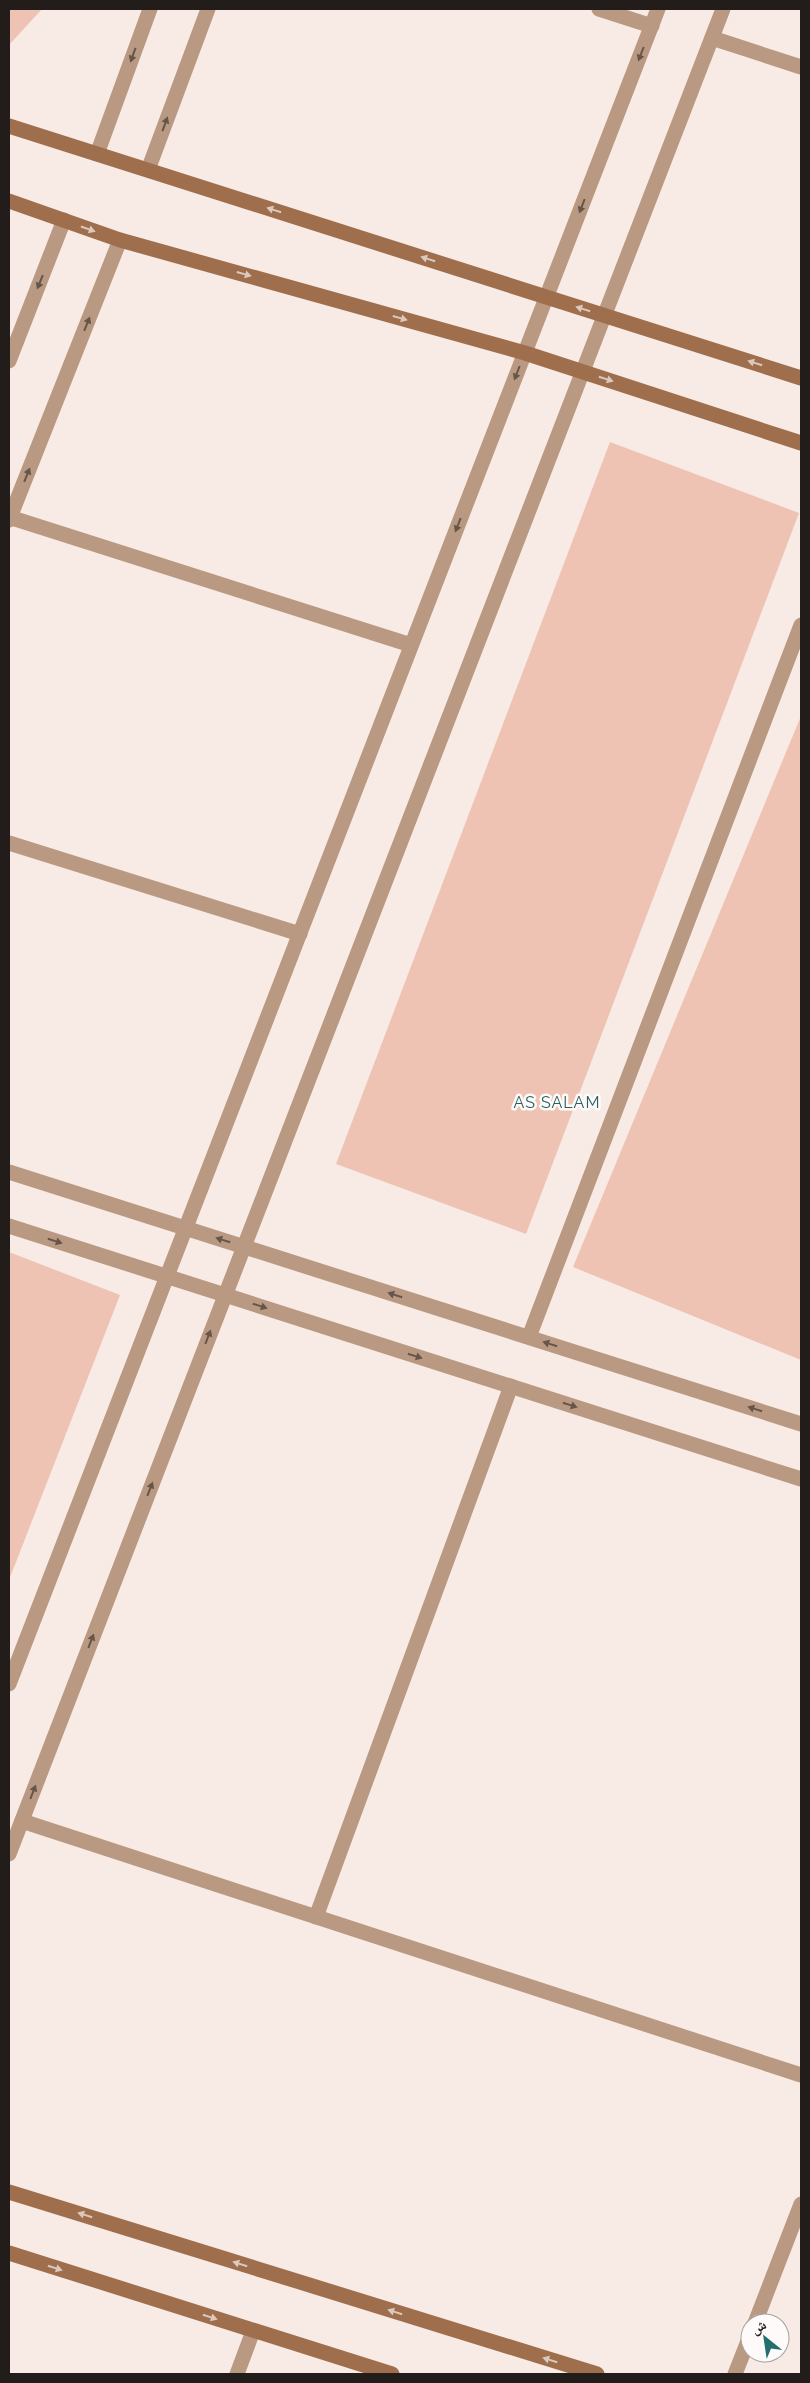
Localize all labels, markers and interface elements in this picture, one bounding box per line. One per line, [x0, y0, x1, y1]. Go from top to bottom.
one-way arrow [129, 47, 136, 62]
one-way arrow [636, 47, 644, 61]
one-way arrow [162, 117, 169, 132]
one-way arrow [577, 198, 585, 213]
one-way arrow [266, 206, 281, 213]
one-way arrow [81, 225, 96, 233]
one-way arrow [421, 255, 436, 263]
one-way arrow [236, 271, 251, 279]
one-way arrow [36, 275, 44, 290]
one-way arrow [576, 304, 591, 312]
one-way arrow [393, 314, 408, 322]
one-way arrow [83, 316, 91, 331]
one-way arrow [747, 359, 762, 367]
one-way arrow [512, 366, 520, 381]
one-way arrow [599, 376, 614, 383]
one-way arrow [23, 467, 31, 482]
one-way arrow [454, 518, 462, 533]
district label: AS SALAM [514, 1093, 600, 1112]
one-way arrow [216, 1236, 231, 1244]
one-way arrow [48, 1237, 63, 1245]
one-way arrow [387, 1290, 402, 1298]
one-way arrow [253, 1303, 268, 1311]
one-way arrow [205, 1330, 213, 1345]
one-way arrow [542, 1339, 557, 1347]
one-way arrow [407, 1352, 422, 1360]
one-way arrow [562, 1402, 577, 1409]
one-way arrow [747, 1405, 762, 1412]
one-way arrow [146, 1481, 154, 1496]
one-way arrow [88, 1633, 95, 1648]
one-way arrow [29, 1784, 37, 1799]
one-way arrow [77, 2211, 92, 2219]
one-way arrow [232, 2259, 247, 2267]
one-way arrow [48, 2265, 63, 2272]
one-way arrow [387, 2307, 402, 2315]
north arrow [740, 2313, 790, 2363]
one-way arrow [203, 2314, 218, 2321]
text: ش [748, 2316, 770, 2338]
one-way arrow [542, 2355, 557, 2363]

